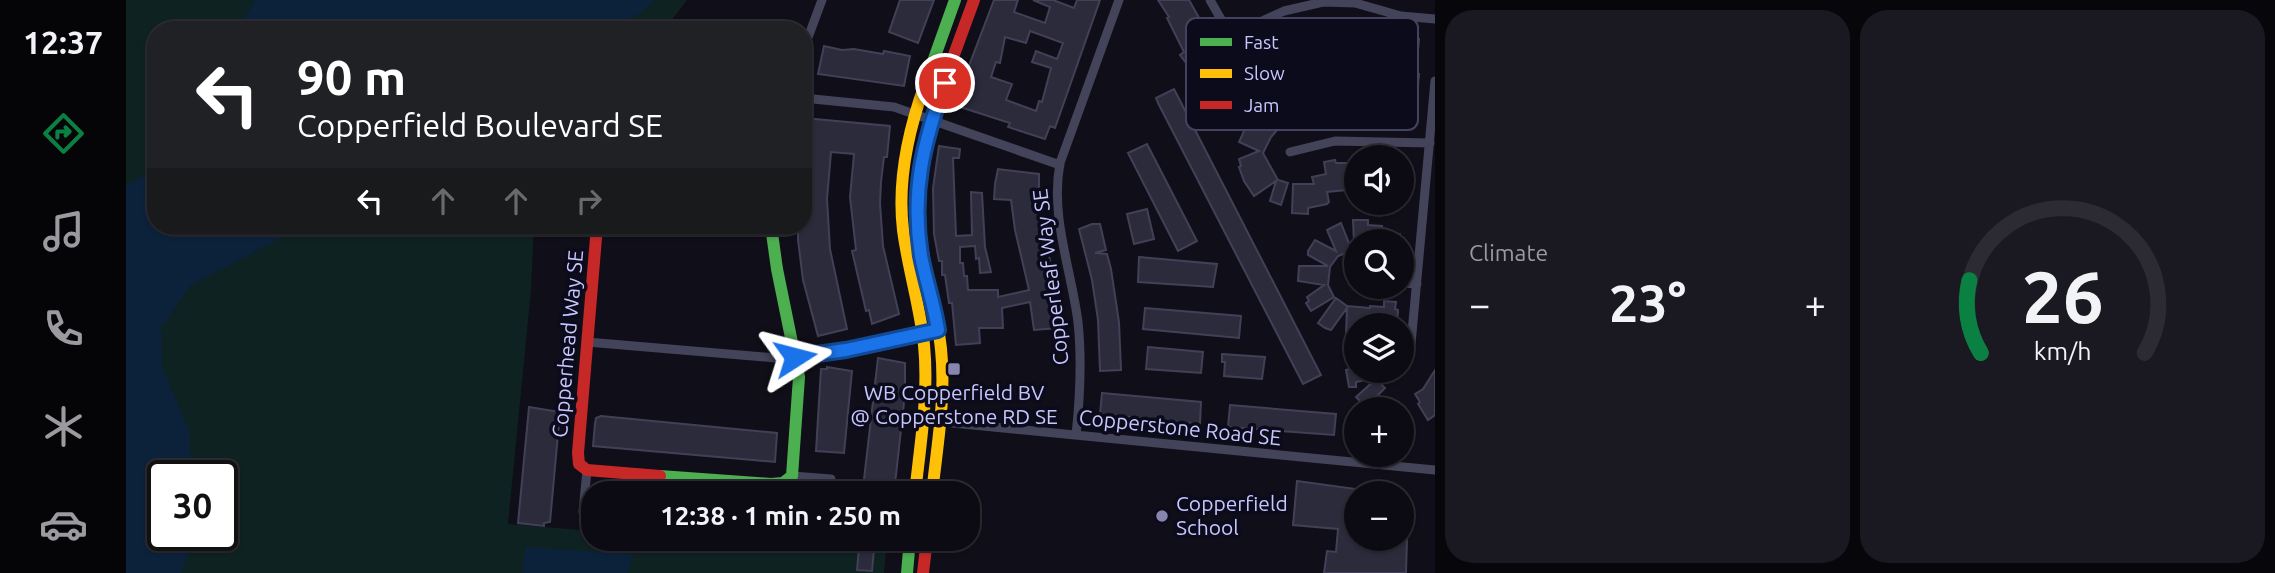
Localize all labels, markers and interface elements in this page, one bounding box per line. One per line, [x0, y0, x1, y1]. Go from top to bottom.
legend [1186, 18, 1418, 130]
text: 12:37 [23, 24, 103, 60]
text: Fast [1244, 31, 1279, 53]
icon: left [182, 49, 273, 140]
text: 90 m [297, 49, 406, 104]
pin [915, 53, 975, 113]
text: Slow [1244, 62, 1285, 84]
icon: arrive [926, 64, 964, 102]
text: Jam [1244, 94, 1280, 116]
text: Copperfield Boulevard SE [297, 107, 663, 143]
icon: directions [39, 109, 88, 158]
map controls [1344, 145, 1414, 551]
button: sound [1344, 145, 1414, 215]
icon: left [351, 182, 389, 220]
icon: ahead [424, 182, 462, 220]
icon: ahead [497, 182, 535, 220]
icon: right [570, 182, 608, 220]
street label: Copperleaf Way SE [1027, 188, 1073, 367]
icon: music [39, 207, 88, 256]
button: search [1344, 229, 1414, 299]
text: Climate [1469, 240, 1548, 265]
street label: Copperhead Way SE [547, 249, 587, 439]
text: 26 [2021, 255, 2104, 337]
text: 23° [1609, 274, 1686, 332]
text: − [1469, 283, 1490, 325]
text: + [1805, 283, 1826, 325]
icon: phone [39, 304, 88, 353]
button: layers [1344, 313, 1414, 383]
position arrow [758, 320, 832, 394]
text: km/h [2034, 336, 2091, 364]
marker: WB Copperfield BV @ Copperstone RD SE [946, 361, 962, 377]
place label: WB Copperfield BV @ Copperstone RD SE [850, 380, 1058, 428]
button: + [1344, 397, 1414, 467]
icon: climate [39, 402, 88, 451]
street label: Copperstone Road SE [1078, 404, 1282, 450]
speed limit sign: 30 [147, 460, 238, 551]
button: − [1344, 481, 1414, 551]
place label: Copperfield School [1176, 491, 1288, 539]
icon: car [39, 500, 88, 549]
text: 12:38 · 1 min · 250 m [660, 501, 901, 530]
marker: Copperfield School [1154, 508, 1170, 524]

